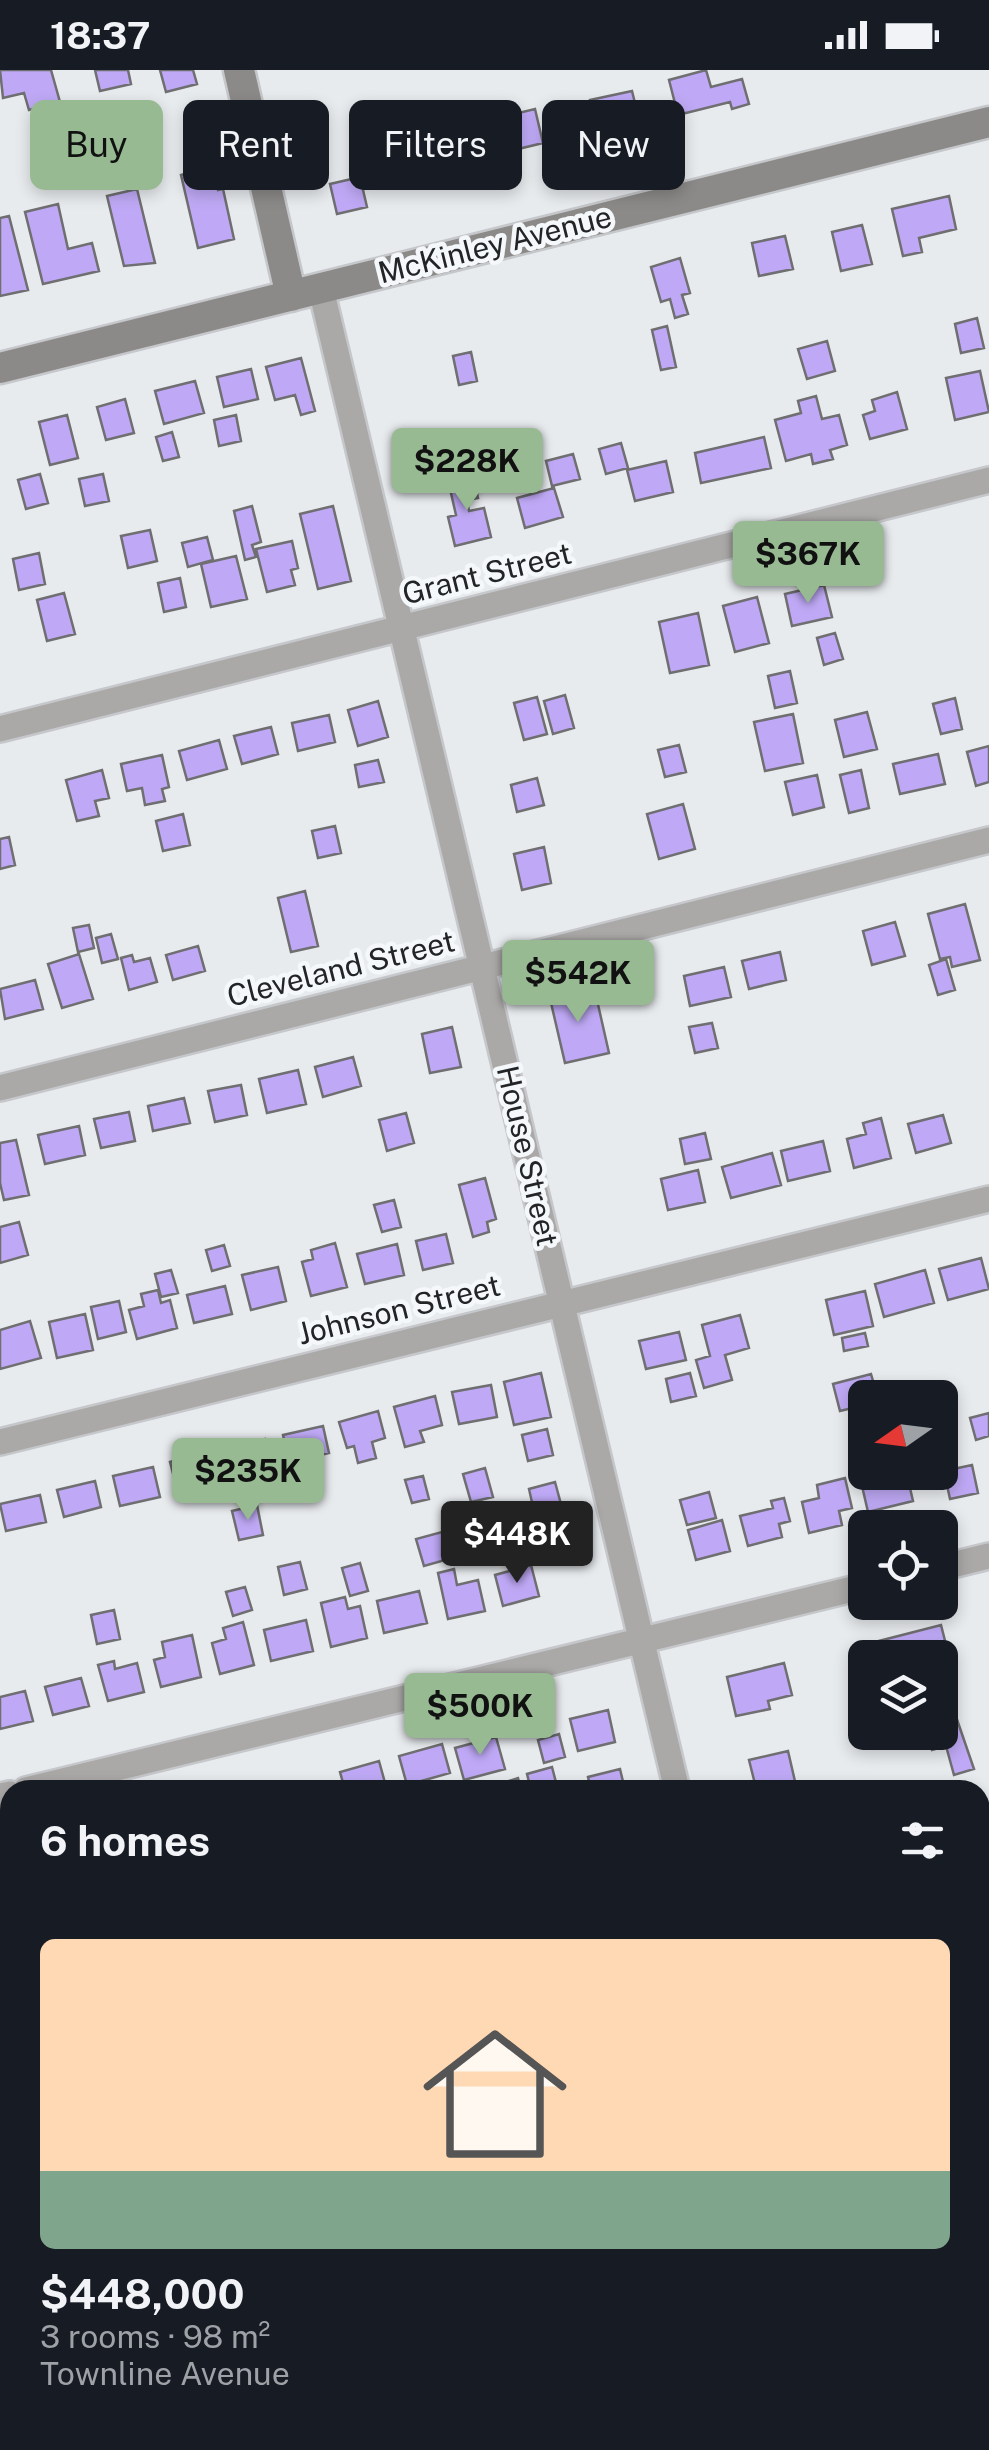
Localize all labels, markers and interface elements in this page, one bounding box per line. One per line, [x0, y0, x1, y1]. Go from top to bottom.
text: 18:37 [50, 13, 150, 58]
chip: Buy [30, 100, 163, 190]
chip: Rent [183, 100, 329, 190]
chip: Filters [349, 100, 522, 190]
chip: New [542, 100, 685, 190]
street label: McKinley Avenue [374, 198, 615, 290]
pin: $228K [397, 428, 537, 513]
text: $228K [414, 442, 520, 479]
pin: $367K [738, 521, 878, 606]
street label: Grant Street [398, 535, 575, 611]
text: $367K [755, 535, 861, 572]
street label: Cleveland Street [223, 922, 458, 1014]
pin: $542K [508, 940, 648, 1025]
text: $542K [524, 954, 632, 991]
street label: House Street [490, 1062, 566, 1249]
street label: Johnson Street [294, 1266, 504, 1352]
north arrow [848, 1380, 958, 1490]
map controls [848, 1380, 958, 1750]
pin: $235K [178, 1438, 318, 1523]
text: $235K [194, 1452, 302, 1489]
pin: $448K [447, 1501, 587, 1586]
button: locate [848, 1510, 958, 1620]
text: $448K [463, 1515, 571, 1552]
button: layers [848, 1640, 958, 1750]
pin: $500K [410, 1673, 550, 1758]
text: $500K [426, 1687, 534, 1724]
icon: filters [895, 1813, 950, 1868]
text: 6 homes [40, 1816, 210, 1865]
icon: home [405, 2004, 585, 2184]
text: $448,000 [40, 2269, 244, 2318]
text: 3 rooms · 98 m² [40, 2318, 270, 2355]
text: Townline Avenue [40, 2355, 290, 2392]

